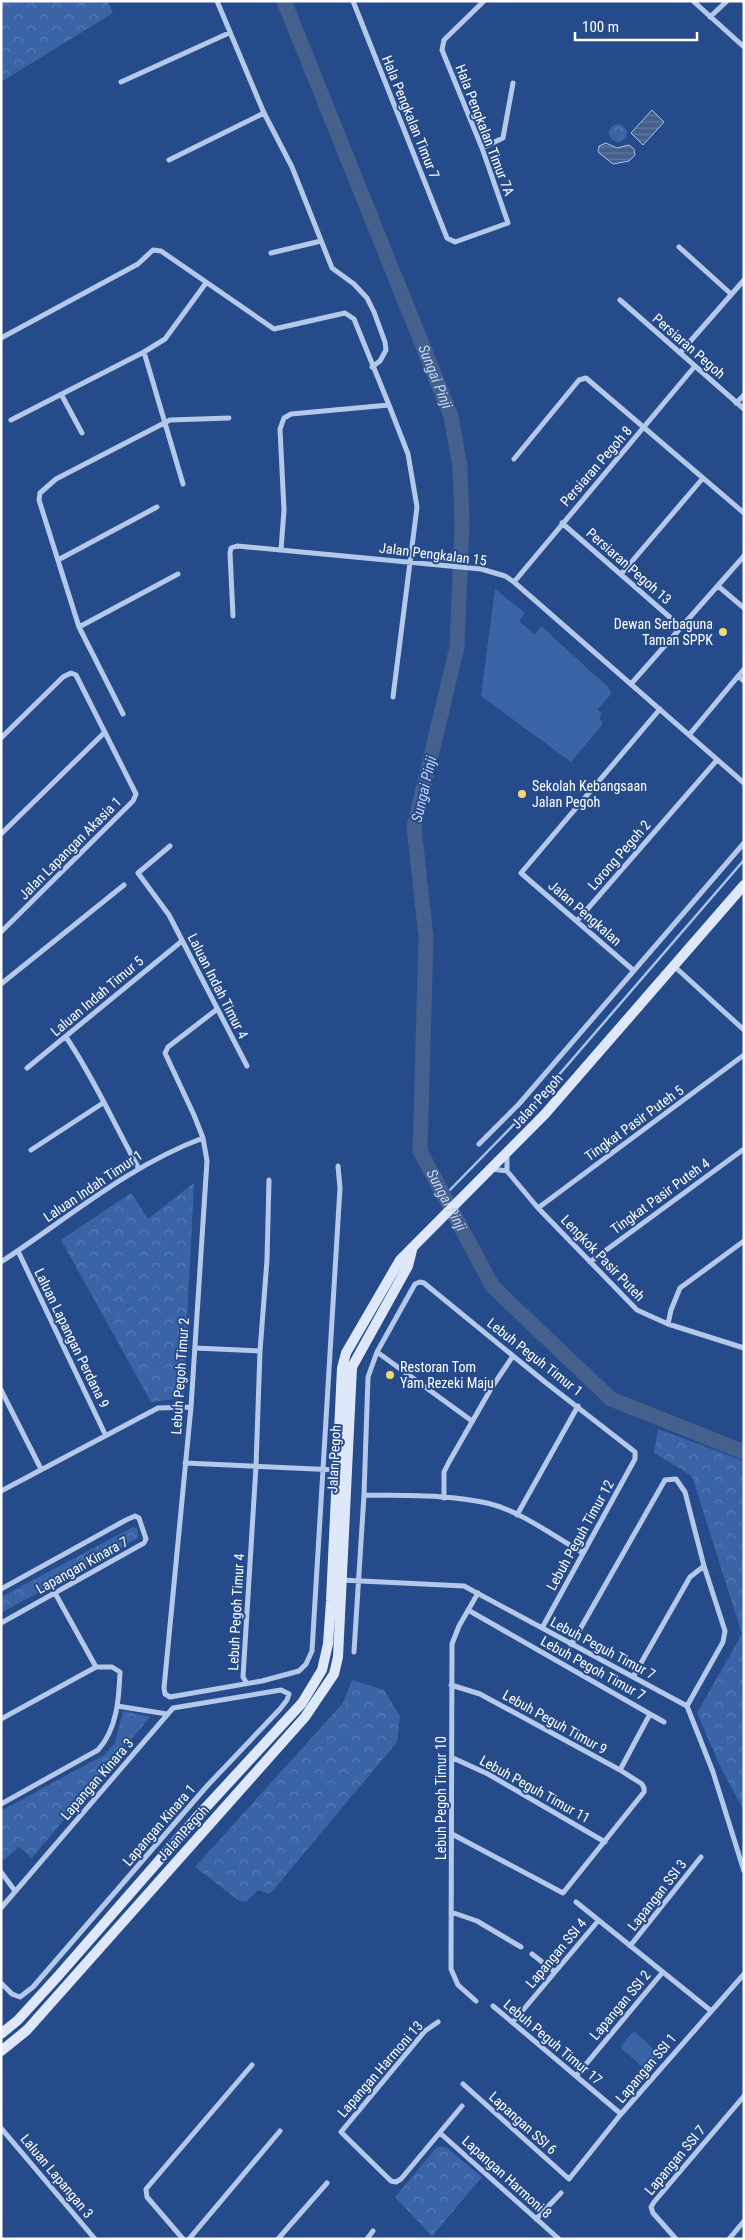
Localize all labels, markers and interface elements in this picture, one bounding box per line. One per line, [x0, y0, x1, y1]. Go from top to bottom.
scale bar [575, 10, 698, 42]
text: 100 m [582, 18, 619, 36]
street label: Hala Pengkalan Timur 7 [379, 53, 443, 181]
street label: Hala Pengkalan Timur 7A [453, 62, 517, 198]
street label: Persiaran Pegoh [650, 310, 728, 382]
water label: Sungai Pinji [414, 342, 456, 412]
street label: Persiaran Pegoh 8 [557, 423, 635, 509]
street label: Persiaran Pegoh 13 [583, 525, 675, 607]
street label: Jalan Pengkalan 15 [378, 539, 488, 569]
place label: Dewan Serbaguna Taman SPPK [614, 616, 713, 648]
marker: Dewan Serbaguna Taman SPPK [717, 626, 729, 638]
water label: Sungai Pinji [408, 753, 441, 824]
place label: Sekolah Kebangsaan Jalan Pegoh [532, 778, 647, 810]
marker: Sekolah Kebangsaan Jalan Pegoh [516, 788, 528, 800]
street label: Jalan Lapangan Akasia 1 [15, 793, 125, 903]
street label: Lorong Pegoh 2 [584, 817, 654, 893]
street label: Jalan Pengkalan [545, 877, 625, 949]
street label: Laluan Indah Timur 4 [185, 931, 251, 1041]
street label: Laluan Indah Timur 5 [47, 953, 147, 1039]
street label: Jalan Pegoh [508, 1070, 566, 1132]
street label: Tingkat Pasir Puteh 5 [582, 1082, 687, 1164]
street label: Laluan Indah Timur 1 [40, 1147, 146, 1225]
street label: Tingkat Pasir Puteh 4 [608, 1155, 713, 1237]
water label: Sungai Pinji [423, 1166, 471, 1235]
street label: Lengkok Pasir Puteh [558, 1212, 648, 1304]
street label: Laluan Lapangan Perdana 9 [31, 1266, 113, 1410]
street label: Lebuh Peguh Timur 1 [484, 1315, 586, 1399]
street label: Lebuh Pegoh Timur 2 [168, 1317, 192, 1435]
place label: Restoran Tom Yam Rezeki Maju [400, 1359, 494, 1391]
marker: Restoran Tom Yam Rezeki Maju [384, 1369, 396, 1381]
street label: Jalan Pegoh [324, 1424, 344, 1494]
street label: Lebuh Peguh Timur 12 [543, 1477, 617, 1593]
street label: Lapangan Kinara 7 [33, 1533, 131, 1597]
street label: Lebuh Pegoh Timur 4 [225, 1553, 247, 1671]
street label: Lebuh Peguh Timur 7 [548, 1614, 658, 1682]
street label: Lebuh Pegoh Timur 7 [538, 1633, 648, 1703]
street label: Lebuh Peguh Timur 9 [500, 1687, 610, 1757]
street label: Lapangan Kinara 3 [57, 1735, 137, 1823]
street label: Lebuh Pegoh Timur 10 [433, 1736, 449, 1860]
street label: Lebuh Peguh Timur 11 [477, 1752, 593, 1826]
street label: Lapangan Kinara 1 [119, 1781, 199, 1869]
street label: Jalan Pegoh [154, 1802, 212, 1864]
street label: Lapangan SSI 3 [624, 1856, 690, 1934]
street label: Lapangan SSI 4 [522, 1915, 590, 1991]
street label: Lapangan SSI 2 [586, 1967, 654, 2043]
street label: Lebuh Peguh Timur 17 [501, 1996, 606, 2088]
street label: Lapangan Harmoni 13 [334, 2018, 426, 2120]
street label: Lapangan SSI 1 [612, 2030, 680, 2106]
street label: Lapangan SSI 6 [486, 2088, 560, 2158]
street label: Lapangan SSI 7 [641, 2122, 709, 2198]
street label: Laluan Lapangan 3 [17, 2131, 97, 2221]
street label: Lapangan Harmoni 8 [459, 2133, 555, 2221]

